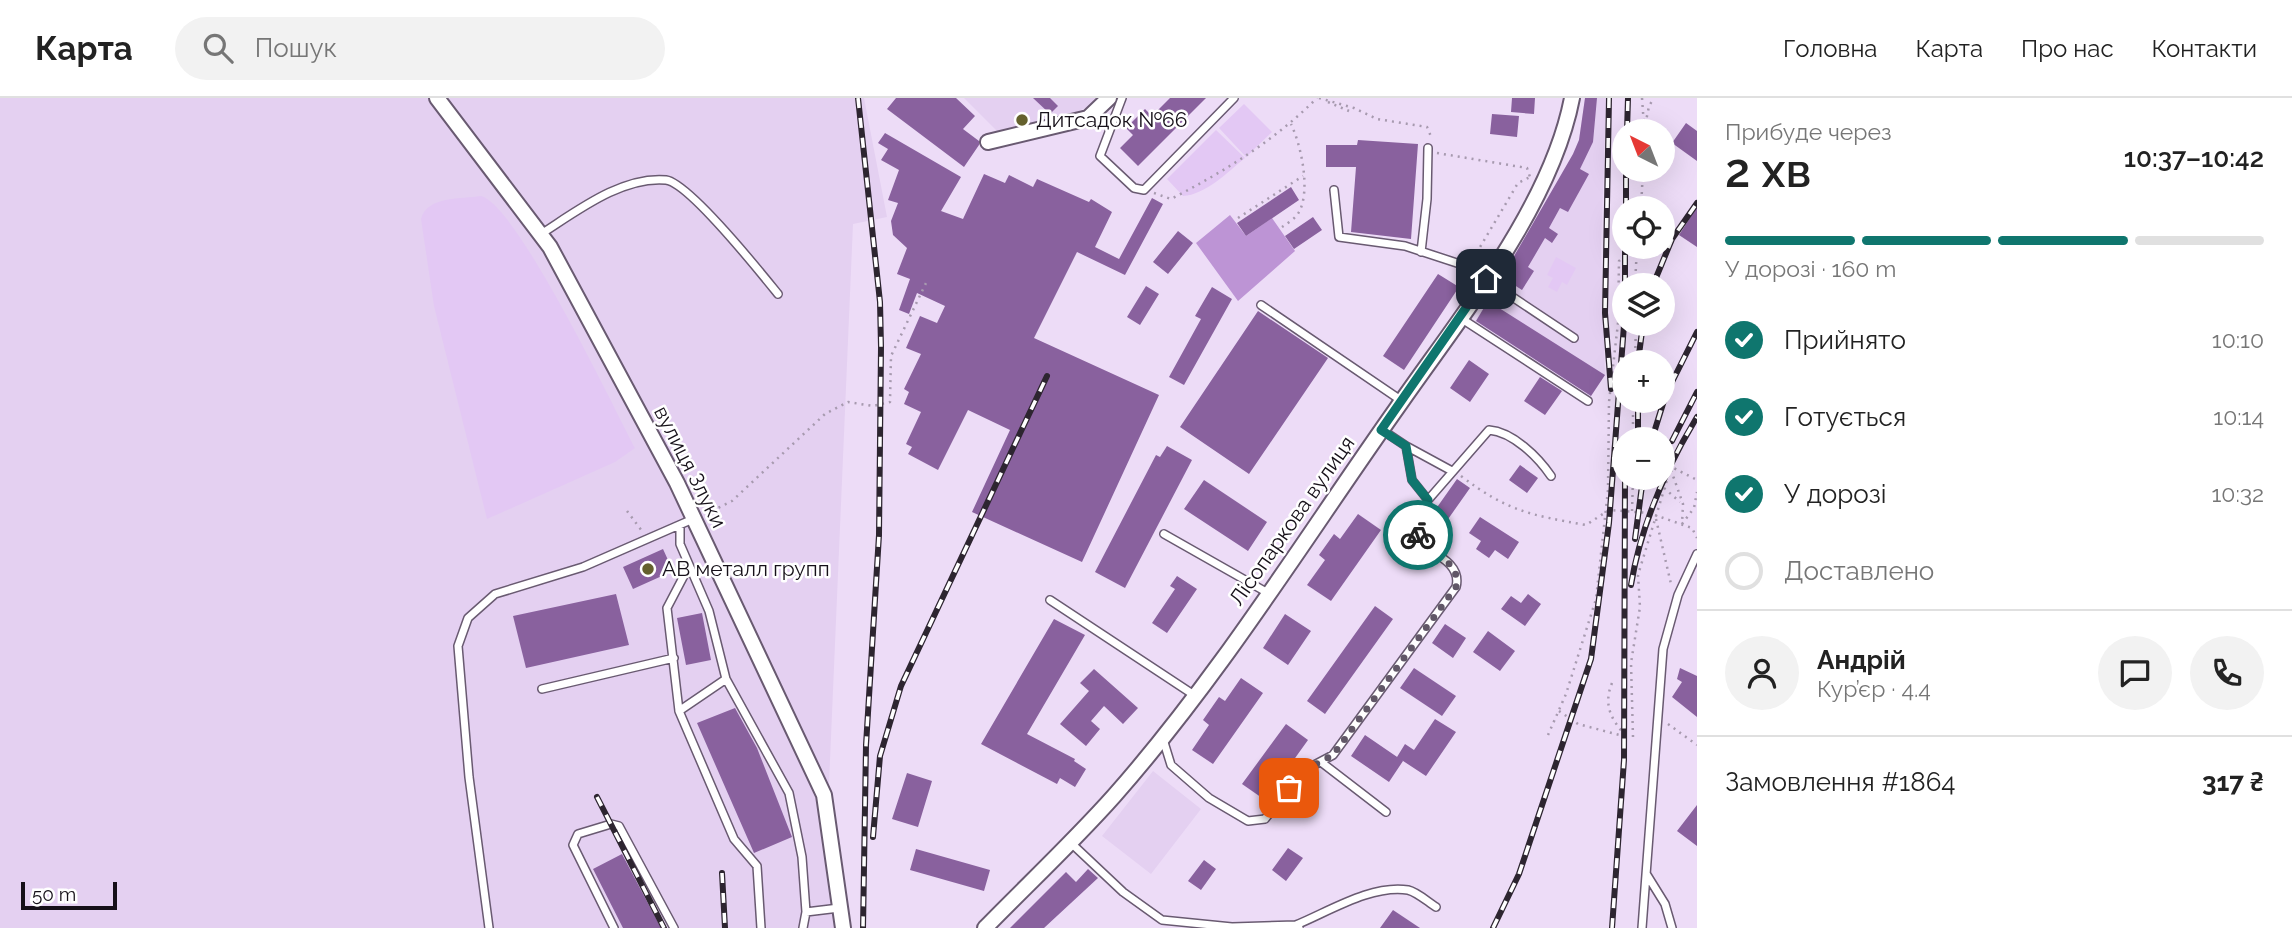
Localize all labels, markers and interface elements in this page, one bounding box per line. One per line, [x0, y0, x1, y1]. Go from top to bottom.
search box [175, 17, 665, 80]
text: Карта [35, 29, 133, 68]
icon: search [199, 29, 237, 67]
text: Пошук [255, 33, 337, 63]
text: Головна [1783, 34, 1877, 63]
text: Карта [1915, 34, 1983, 63]
text: Про нас [2021, 34, 2114, 63]
text: Контакти [2152, 34, 2257, 63]
place label: Дитсадок №66 [1036, 107, 1187, 132]
marker: Дитсадок №66 [1014, 112, 1030, 128]
text: Прибуде через [1725, 118, 1892, 145]
north arrow [1612, 119, 1675, 182]
map controls [1612, 119, 1675, 490]
text: 10:37–10:42 [2124, 143, 2264, 173]
text: 2 хв [1725, 144, 1811, 198]
button: locate [1612, 196, 1675, 259]
pin [1456, 249, 1516, 309]
text: У дорозі · 160 m [1725, 255, 1896, 282]
icon: home [1467, 260, 1505, 298]
button: layers [1612, 273, 1675, 336]
icon: check [1725, 321, 1763, 359]
text: Прийнято [1784, 325, 1906, 355]
text: 10:10 [2212, 326, 2264, 353]
button: + [1612, 350, 1675, 413]
icon: check [1725, 398, 1763, 436]
street label: вулиця Злуки [649, 402, 732, 532]
text: Готується [1784, 402, 1906, 432]
text: 10:14 [2213, 403, 2264, 430]
button: − [1612, 427, 1675, 490]
street label: Лісопаркова вулиця [1224, 431, 1359, 610]
icon: check [1725, 475, 1763, 513]
text: У дорозі [1784, 479, 1886, 509]
text: 10:32 [2211, 480, 2264, 507]
courier [1383, 500, 1453, 570]
icon: bike [1399, 516, 1437, 554]
place label: АВ металл групп [662, 556, 830, 581]
text: Доставлено [1784, 556, 1934, 586]
marker: АВ металл групп [640, 561, 656, 577]
button: person [1725, 636, 1799, 710]
button: chat [2098, 636, 2172, 710]
button: phone [2190, 636, 2264, 710]
text: Андрій [1817, 645, 1906, 675]
text: Кур’єр · 4.4 [1817, 675, 1931, 702]
pin [1259, 758, 1319, 818]
text: Замовлення #1864 [1725, 767, 1956, 797]
text: 317 ₴ [2202, 767, 2264, 797]
icon: bag [1270, 769, 1308, 807]
scale bar [21, 879, 117, 911]
text: 50 m [32, 883, 76, 905]

